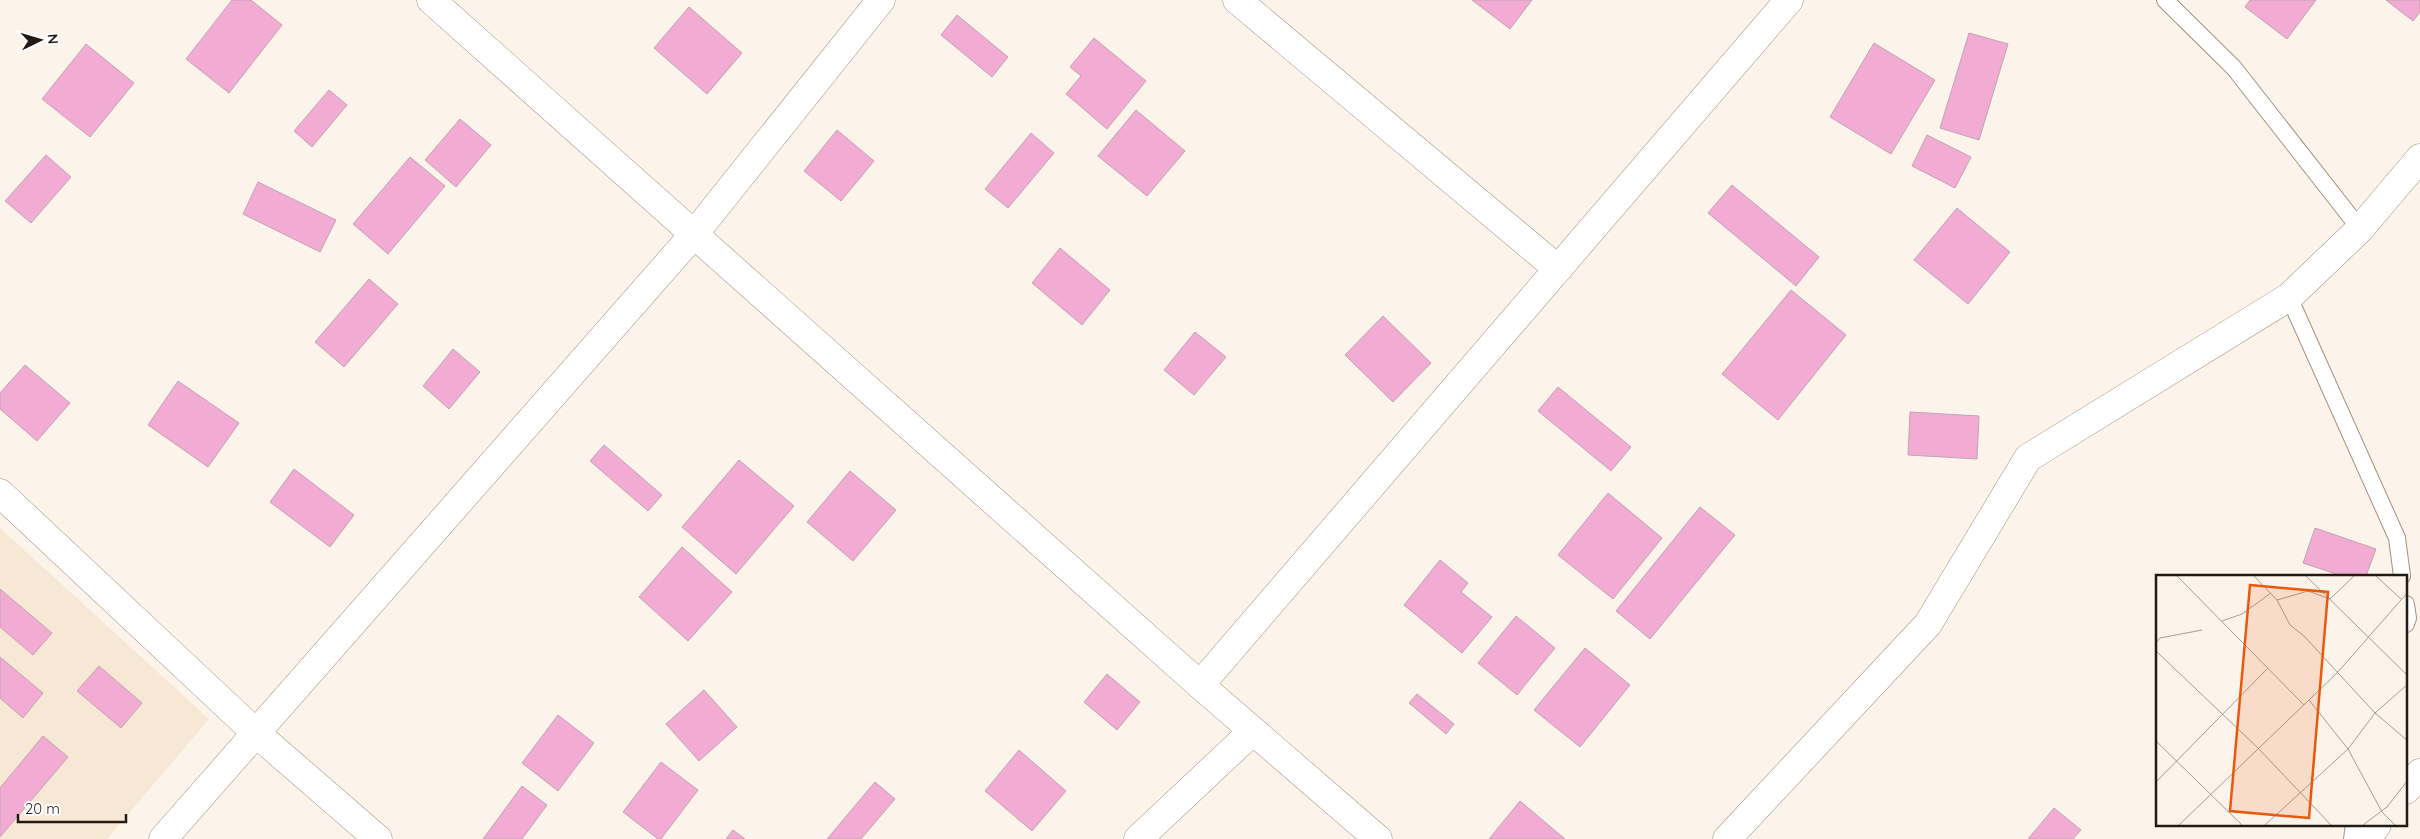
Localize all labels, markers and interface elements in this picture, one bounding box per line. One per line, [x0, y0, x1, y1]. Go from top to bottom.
north arrow [15, 15, 65, 65]
text: N [44, 33, 62, 45]
inset map [2156, 575, 2408, 826]
scale bar [18, 792, 125, 824]
text: 20 m [25, 799, 60, 818]

